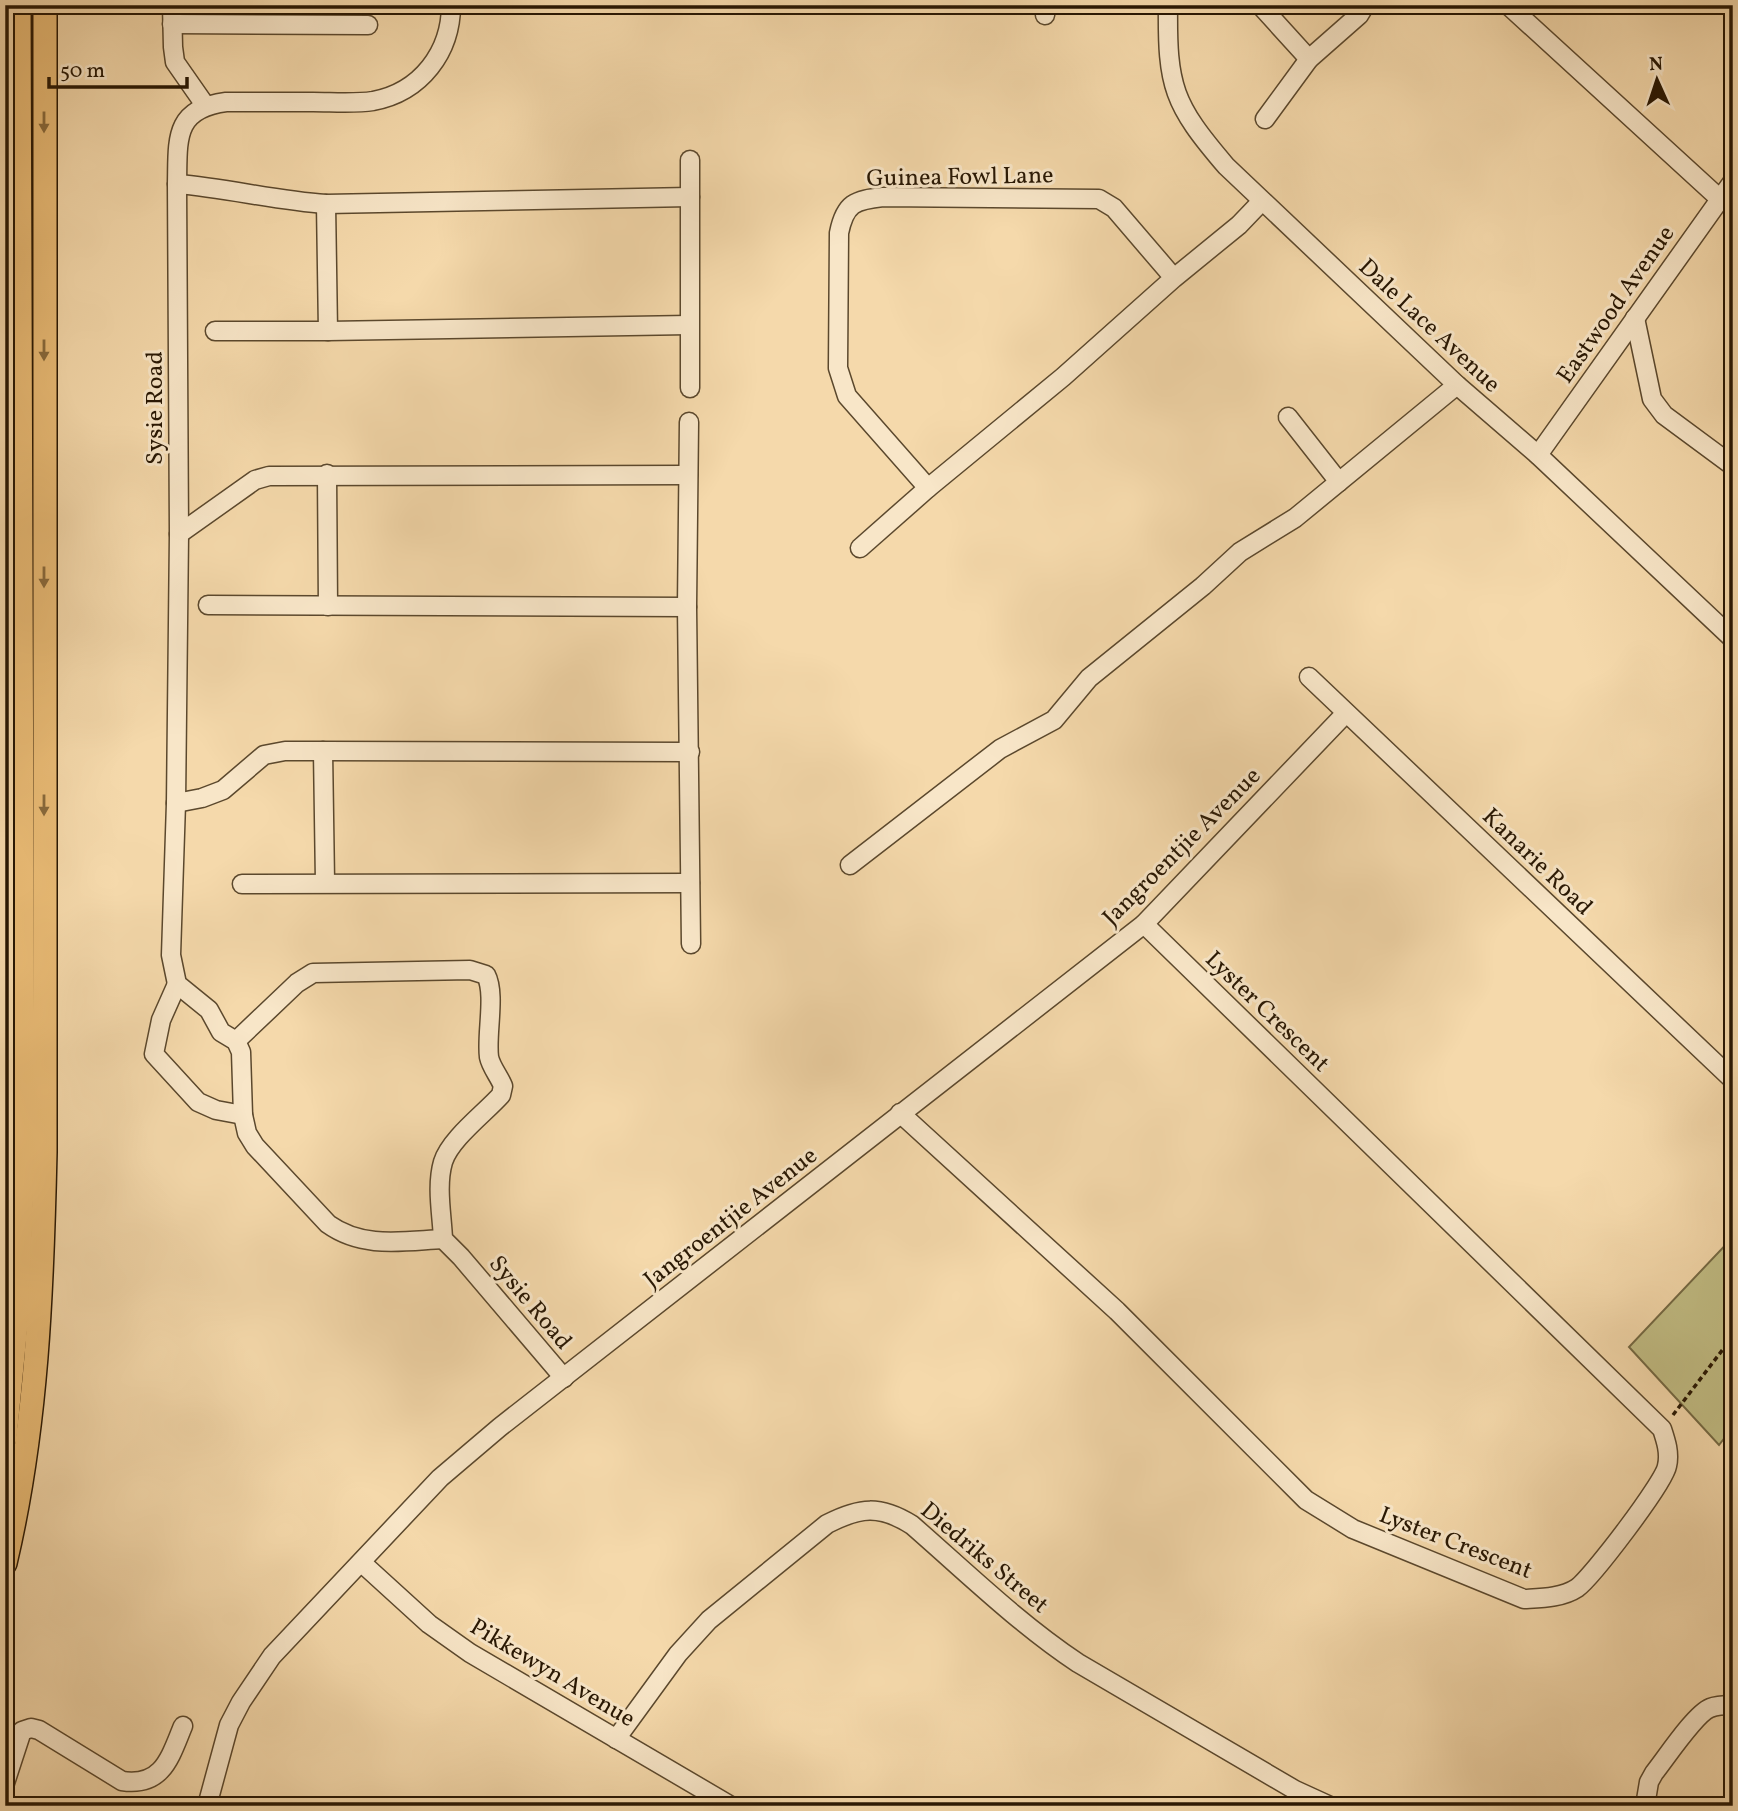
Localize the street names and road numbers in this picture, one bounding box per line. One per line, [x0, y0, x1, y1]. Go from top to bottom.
street label: Guinea Fowl Lane [866, 159, 1054, 197]
street label: Eastwood Avenue [1549, 219, 1684, 391]
street label: Dale Lace Avenue [1350, 251, 1507, 402]
street label: Sysie Road [139, 351, 173, 465]
street label: Jangroentjie Avenue [1095, 760, 1269, 934]
street label: Kanarie Road [1474, 801, 1600, 924]
street label: Lyster Crescent [1197, 944, 1337, 1081]
street label: Jangroentjie Avenue [637, 1140, 825, 1297]
street label: Sysie Road [480, 1249, 579, 1358]
street label: Diedriks Street [912, 1495, 1055, 1622]
street label: Lyster Crescent [1374, 1499, 1537, 1589]
street label: Pikkewyn Avenue [463, 1611, 641, 1737]

